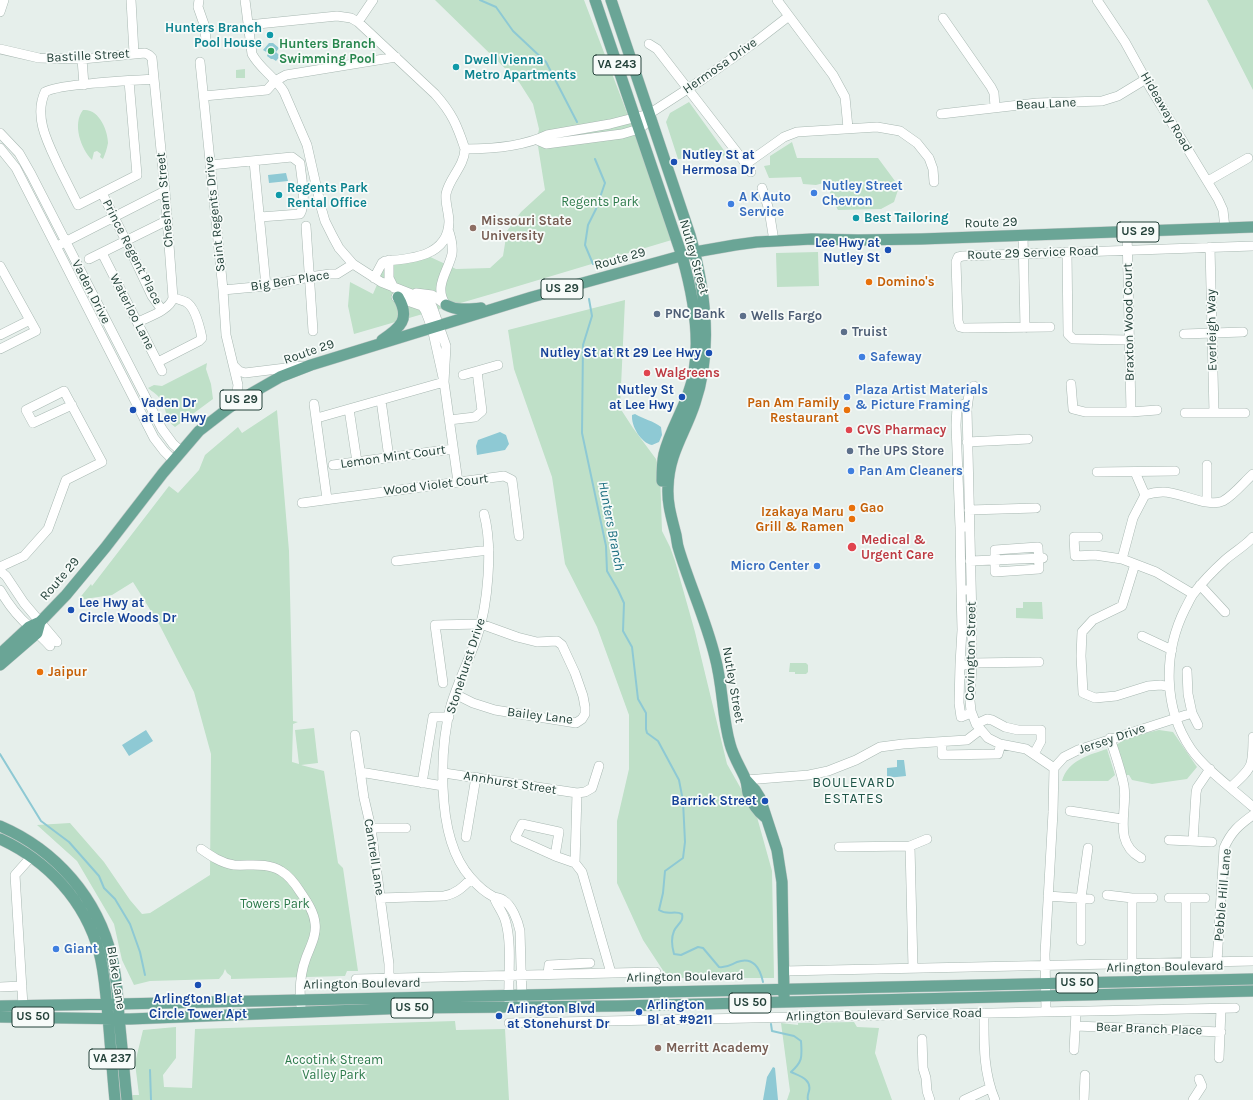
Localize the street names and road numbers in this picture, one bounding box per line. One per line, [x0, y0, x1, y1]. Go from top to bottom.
street label: Hermosa Drive [680, 35, 760, 97]
street label: Bastille Street [46, 46, 130, 66]
road number: VA 243 [593, 55, 641, 75]
street label: Hideaway Road [1137, 69, 1195, 155]
street label: Beau Lane [1015, 95, 1077, 113]
street label: Chesham Street [153, 152, 177, 248]
street label: Saint Regents Drive [201, 155, 229, 273]
street label: Prince Regent Place [99, 197, 165, 307]
street label: Route 29 [964, 214, 1018, 232]
street label: Nutley Street [676, 218, 712, 296]
road number: US 29 [1117, 222, 1159, 242]
street label: Route 29 Service Road [967, 243, 1099, 263]
street label: Route 29 [593, 244, 647, 274]
street label: Vaden Drive [68, 257, 114, 327]
street label: Braxton Wood Court [1120, 263, 1138, 381]
street label: Big Ben Place [250, 267, 330, 295]
street label: Waterloo Lane [106, 271, 158, 353]
road number: US 29 [541, 279, 583, 299]
street label: Everleigh Way [1203, 289, 1221, 371]
street label: Route 29 [282, 336, 336, 368]
road number: US 29 [220, 390, 262, 410]
street label: Lemon Mint Court [339, 442, 447, 472]
street label: Wood Violet Court [383, 471, 489, 499]
street label: Route 29 [37, 554, 83, 604]
street label: Covington Street [962, 601, 980, 701]
street label: Stonehurst Drive [443, 616, 489, 716]
street label: Nutley Street [719, 646, 747, 724]
street label: Bailey Lane [506, 704, 574, 728]
street label: Jersey Drive [1077, 720, 1147, 758]
street label: Annhurst Street [462, 768, 558, 798]
street label: Cantrell Lane [360, 818, 388, 896]
street label: Pebble Hill Lane [1211, 848, 1235, 942]
street label: Blake Lane [103, 945, 129, 1011]
street label: Arlington Boulevard [1106, 958, 1224, 976]
street label: Arlington Boulevard [626, 968, 744, 986]
road number: US 50 [1056, 973, 1098, 993]
street label: Arlington Boulevard [303, 975, 421, 993]
road number: US 50 [729, 993, 771, 1013]
road number: US 50 [391, 998, 433, 1018]
street label: Arlington Boulevard Service Road [786, 1005, 982, 1025]
road number: US 50 [12, 1007, 54, 1027]
street label: Bear Branch Place [1096, 1019, 1202, 1039]
road number: VA 237 [89, 1049, 135, 1069]

